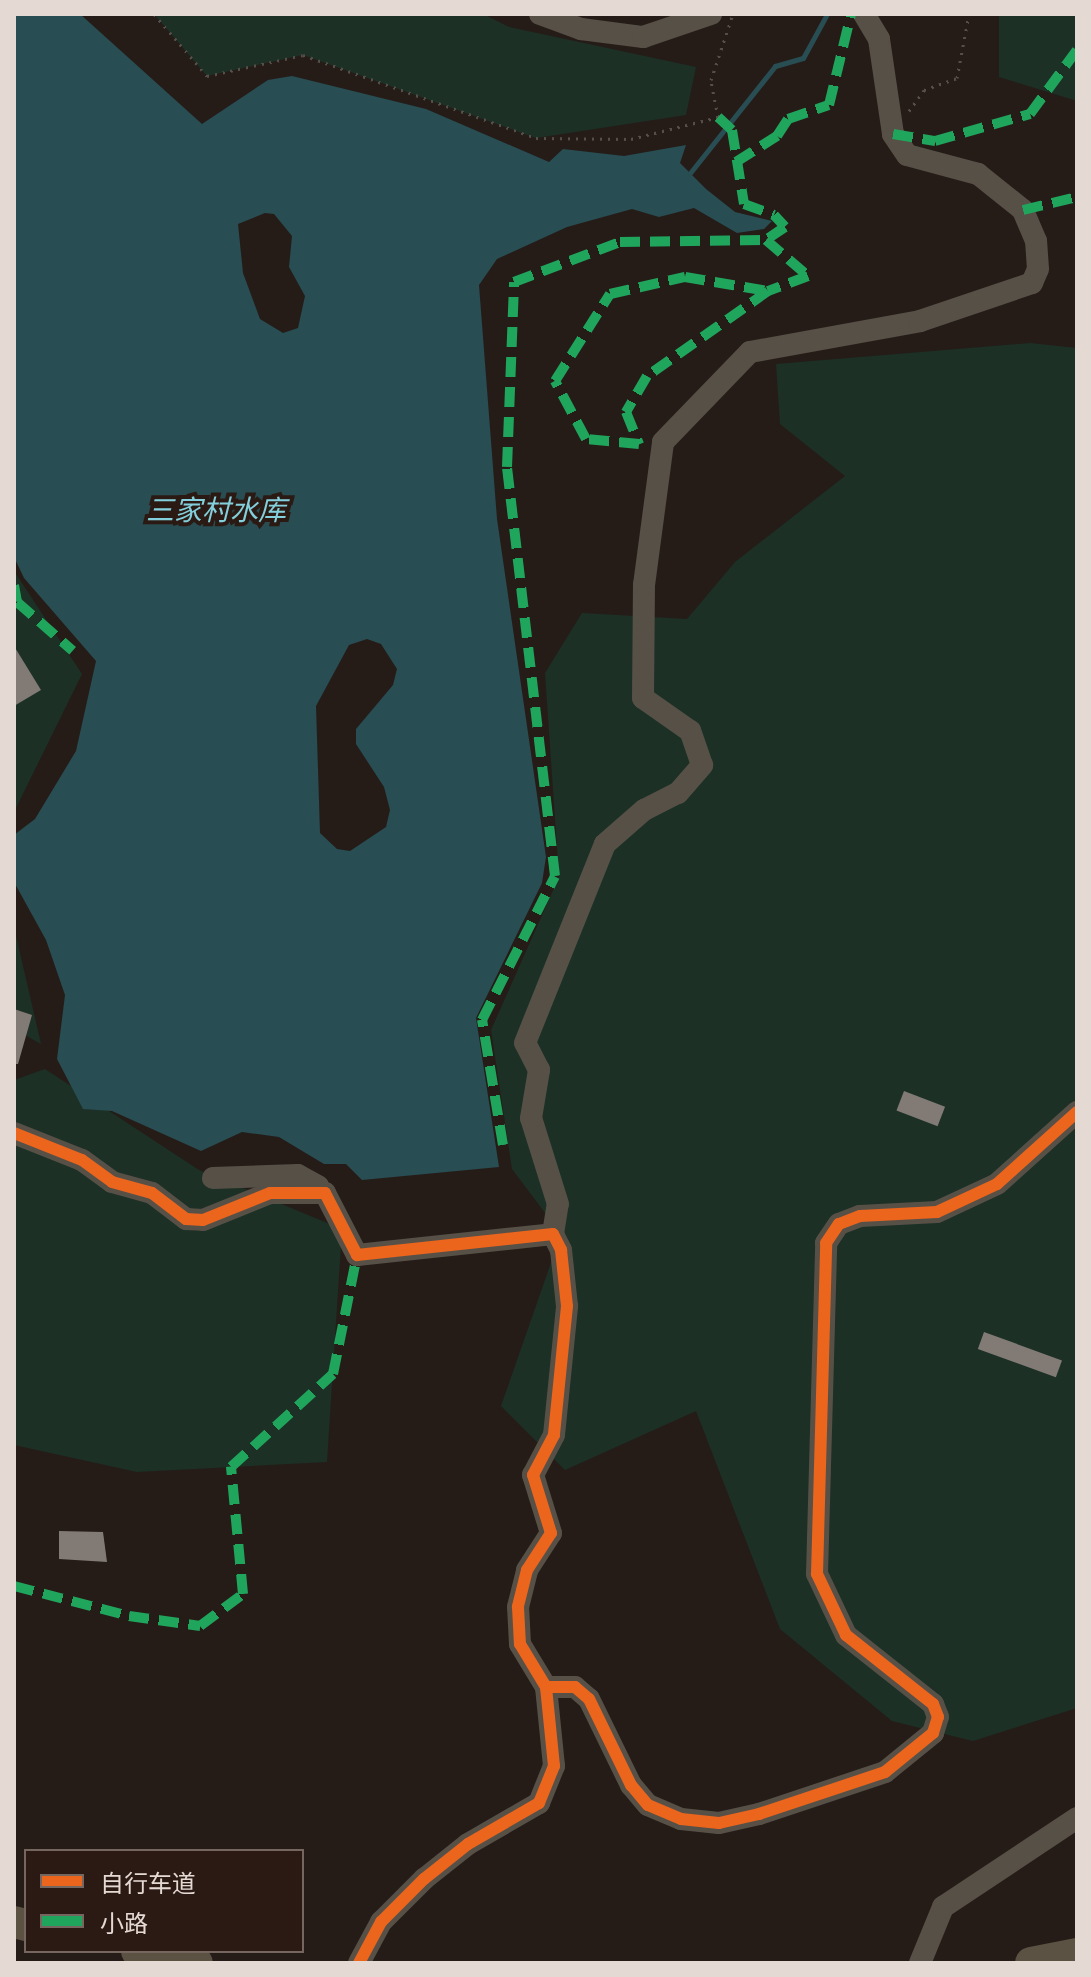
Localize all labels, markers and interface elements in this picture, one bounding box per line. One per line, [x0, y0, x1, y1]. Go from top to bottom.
water label: 三家村水库 [146, 493, 286, 527]
legend [24, 1849, 304, 1953]
text: 自行车道 [100, 1868, 196, 1899]
text: 小路 [100, 1908, 148, 1939]

